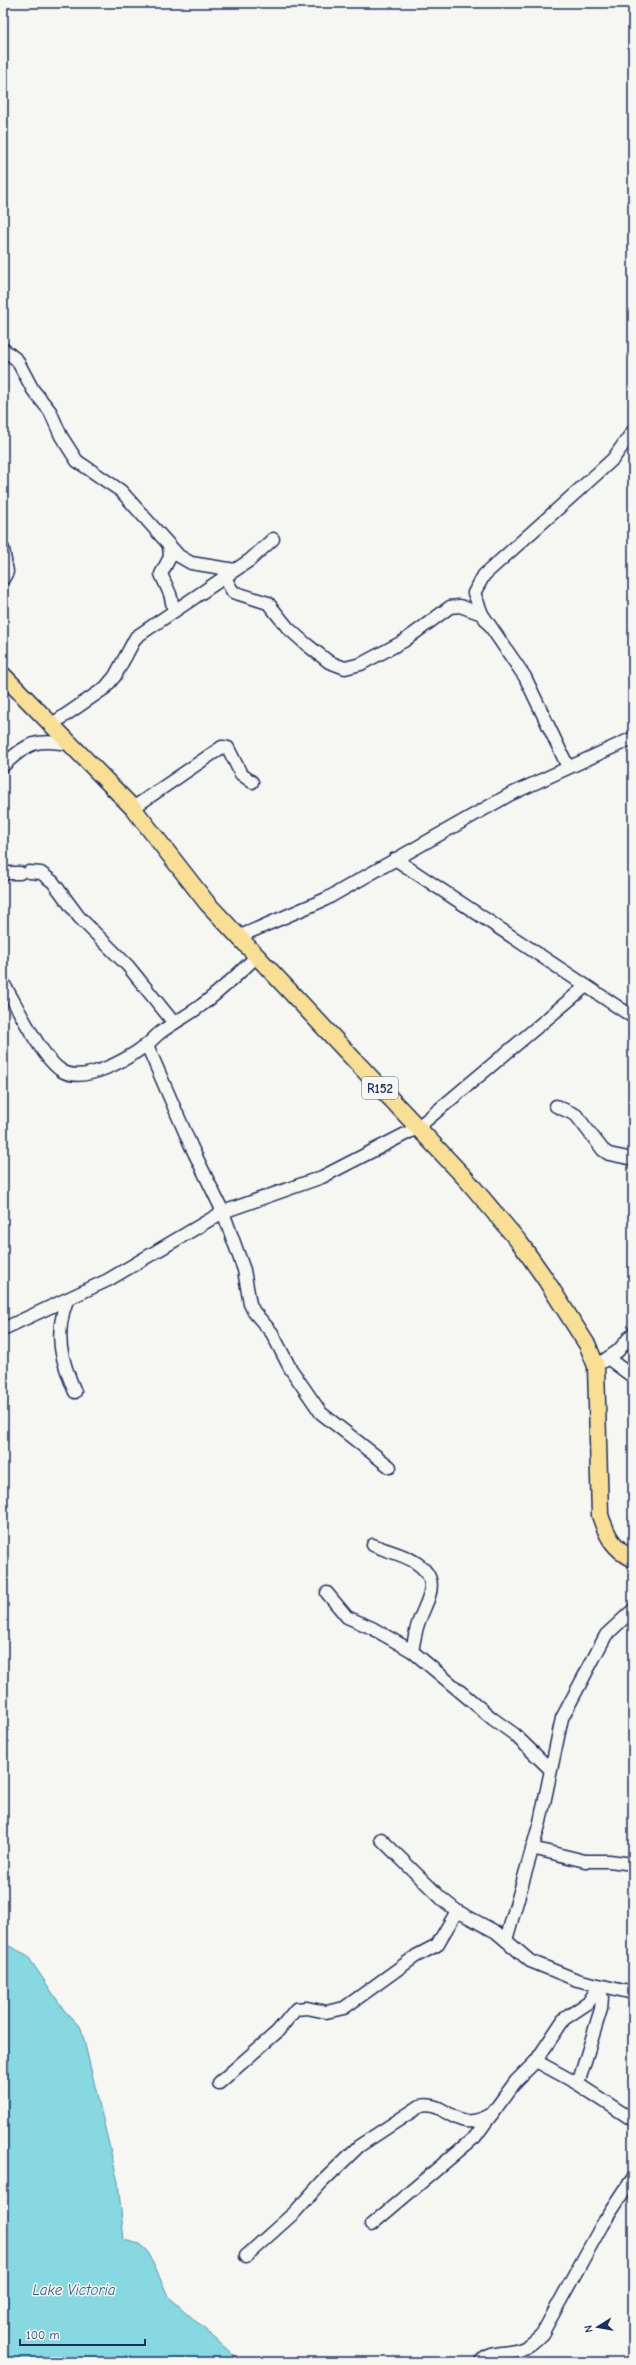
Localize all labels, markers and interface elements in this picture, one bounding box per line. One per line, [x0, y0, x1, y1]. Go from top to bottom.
road number: R152 [362, 1077, 398, 1099]
water label: Lake Victoria [32, 2281, 116, 2299]
north arrow [578, 2307, 618, 2347]
scale bar [20, 2321, 145, 2347]
text: N [582, 2324, 596, 2334]
text: 100 m [26, 2328, 59, 2342]

